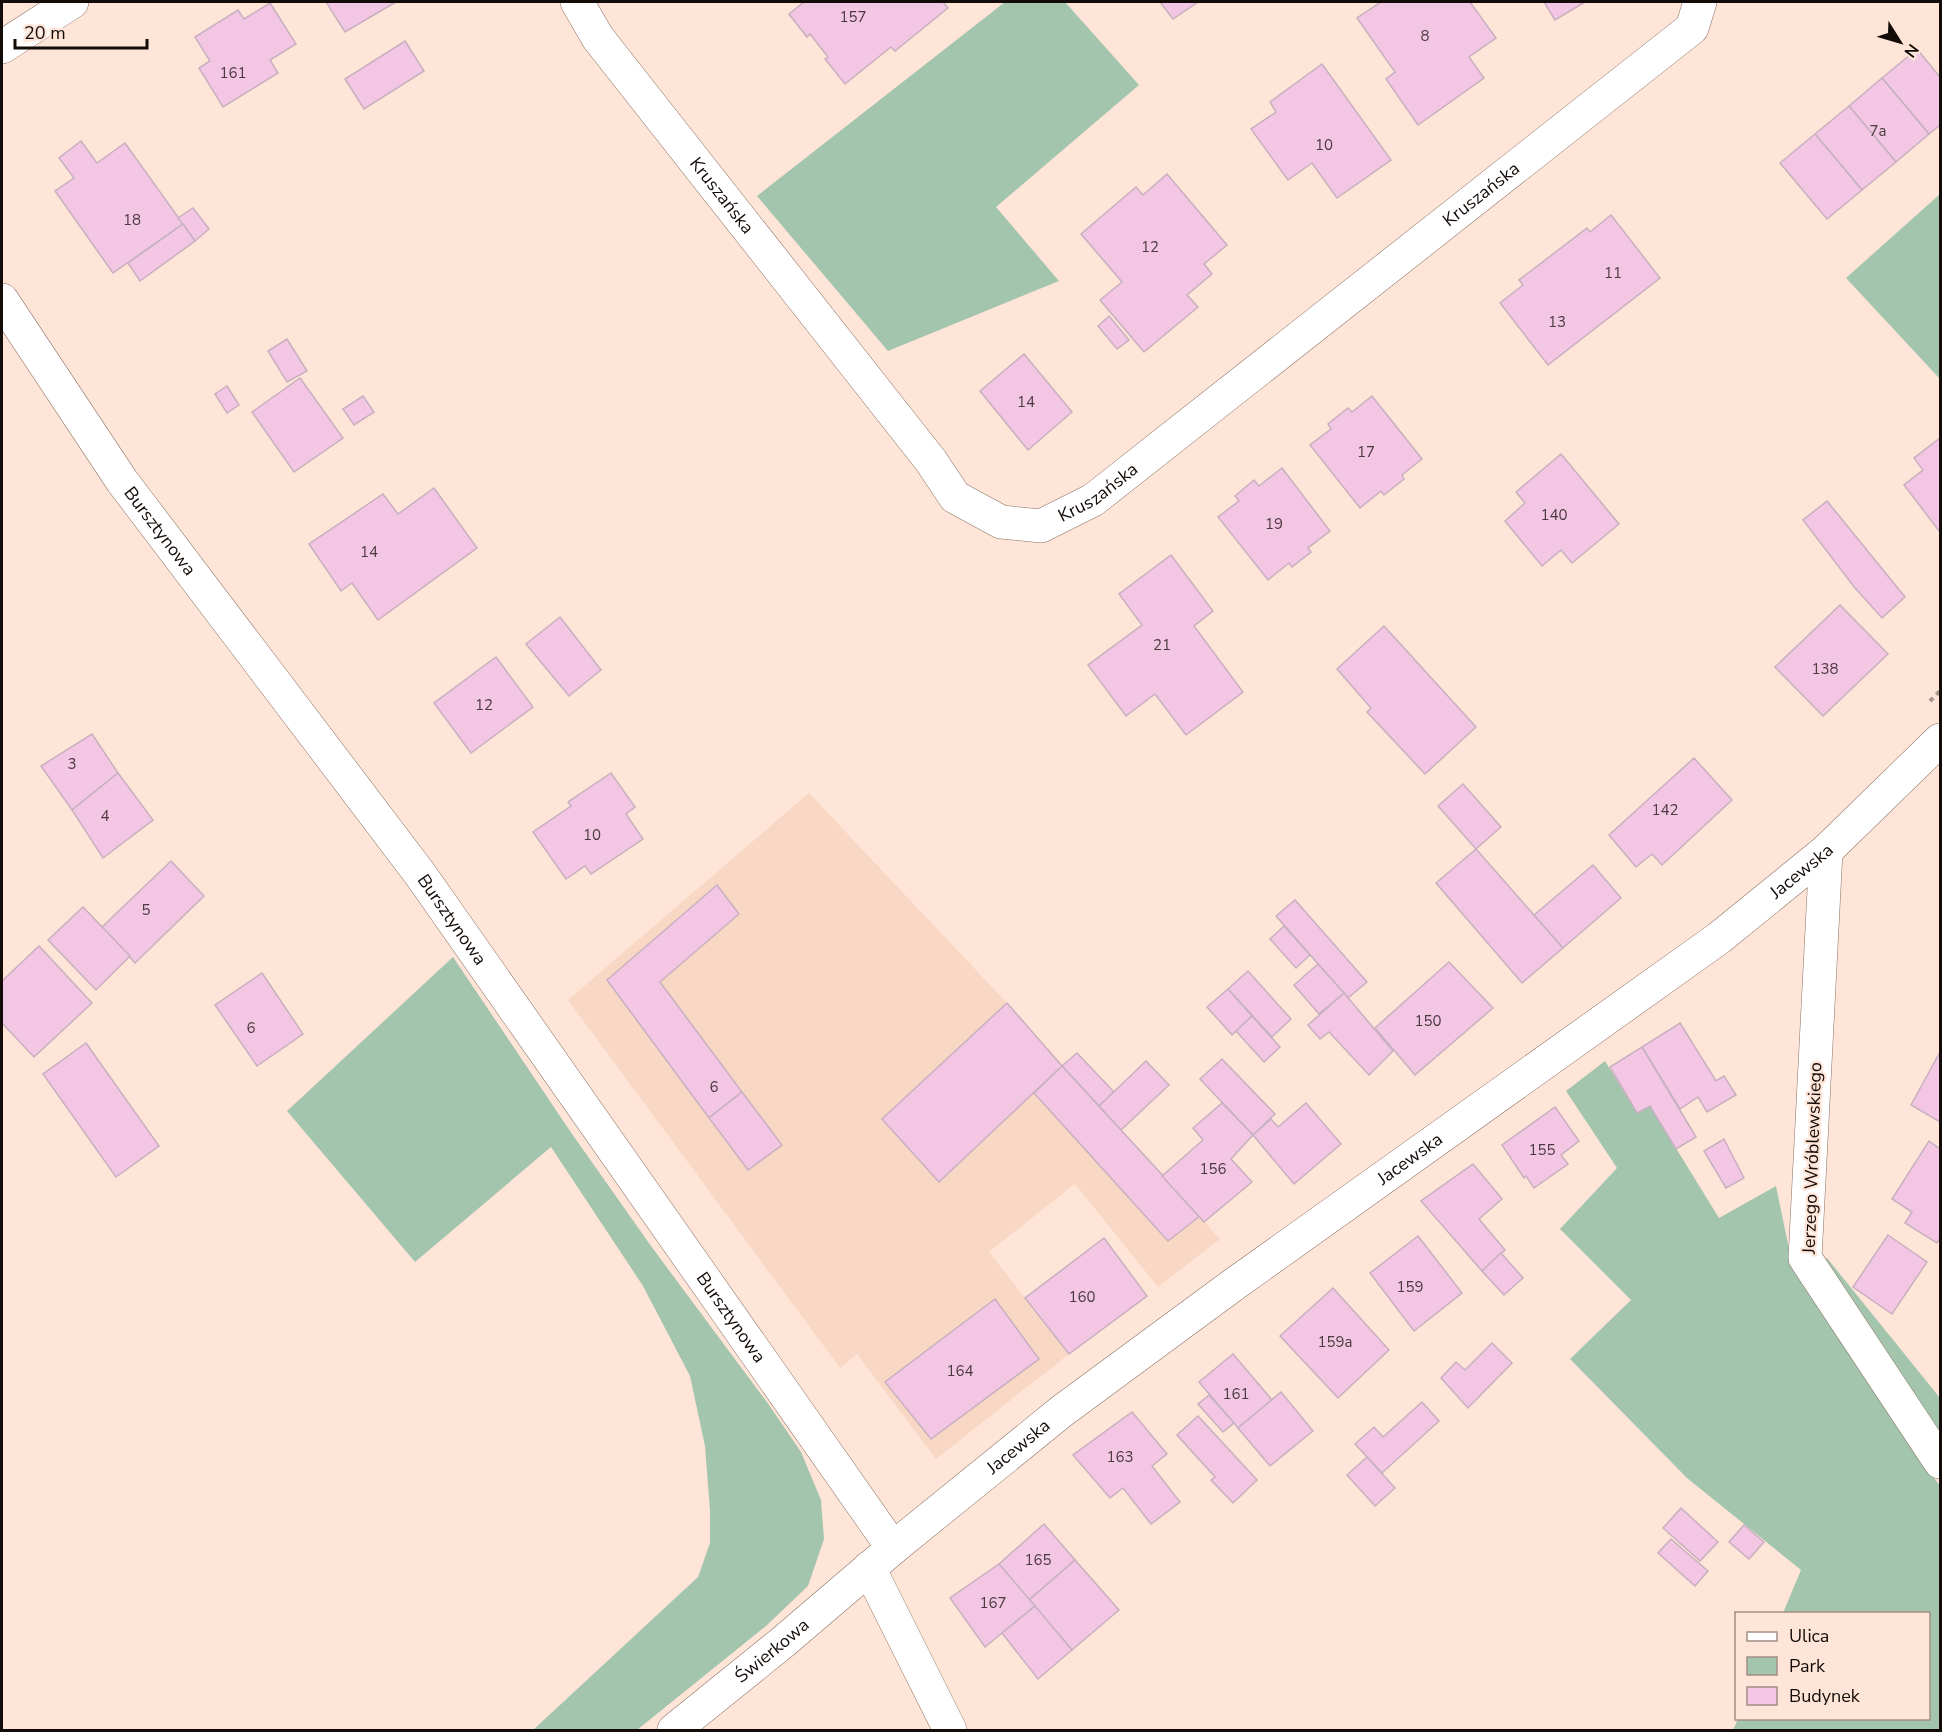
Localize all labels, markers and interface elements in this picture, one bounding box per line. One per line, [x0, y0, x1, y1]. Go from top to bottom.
house number: 157 [839, 7, 867, 27]
scale bar [15, 12, 147, 50]
north arrow [1870, 12, 1930, 72]
text: 20 m [24, 21, 66, 45]
house number: 8 [1420, 26, 1430, 46]
text: N [1899, 39, 1924, 62]
house number: 161 [219, 63, 247, 83]
house number: 7a [1870, 121, 1886, 141]
house number: 10 [1315, 135, 1333, 155]
street label: Kruszańska [684, 152, 760, 239]
street label: Kruszańska [1438, 156, 1524, 232]
house number: 18 [123, 210, 141, 230]
house number: 12 [1141, 237, 1159, 257]
house number: 11 [1604, 263, 1622, 283]
house number: 13 [1548, 312, 1566, 332]
house number: 14 [1017, 392, 1035, 412]
house number: 17 [1357, 442, 1375, 462]
street label: Kruszańska [1054, 457, 1143, 528]
street label: Bursztynowa [118, 482, 202, 581]
house number: 140 [1540, 505, 1568, 525]
house number: 19 [1265, 514, 1283, 534]
house number: 14 [360, 542, 378, 562]
house number: 21 [1153, 635, 1171, 655]
house number: 138 [1811, 659, 1839, 679]
house number: 12 [475, 695, 493, 715]
house number: 3 [67, 754, 77, 774]
house number: 142 [1651, 800, 1679, 820]
house number: 4 [100, 806, 110, 826]
house number: 10 [583, 825, 601, 845]
street label: Jacewska [1764, 838, 1838, 905]
street label: Bursztynowa [412, 869, 492, 970]
house number: 5 [141, 900, 151, 920]
house number: 150 [1414, 1011, 1442, 1031]
house number: 6 [246, 1018, 256, 1038]
street label: Jerzego Wróblewskiego [1797, 1062, 1827, 1255]
house number: 6 [709, 1077, 719, 1097]
street label: Jacewska [1371, 1127, 1447, 1191]
house number: 155 [1528, 1140, 1556, 1160]
house number: 156 [1199, 1159, 1227, 1179]
street label: Bursztynowa [691, 1267, 771, 1368]
house number: 159 [1396, 1277, 1424, 1297]
house number: 160 [1068, 1287, 1096, 1307]
house number: 159a [1318, 1332, 1352, 1352]
house number: 164 [946, 1361, 974, 1381]
house number: 161 [1222, 1384, 1250, 1404]
street label: Jacewska [981, 1414, 1055, 1480]
house number: 163 [1106, 1447, 1134, 1467]
house number: 165 [1024, 1550, 1052, 1570]
house number: 167 [979, 1593, 1007, 1613]
legend [1735, 1612, 1930, 1720]
street label: Świerkowa [730, 1613, 814, 1688]
text: Ulica [1789, 1624, 1829, 1648]
text: Park [1789, 1654, 1826, 1678]
text: Budynek [1789, 1684, 1861, 1708]

